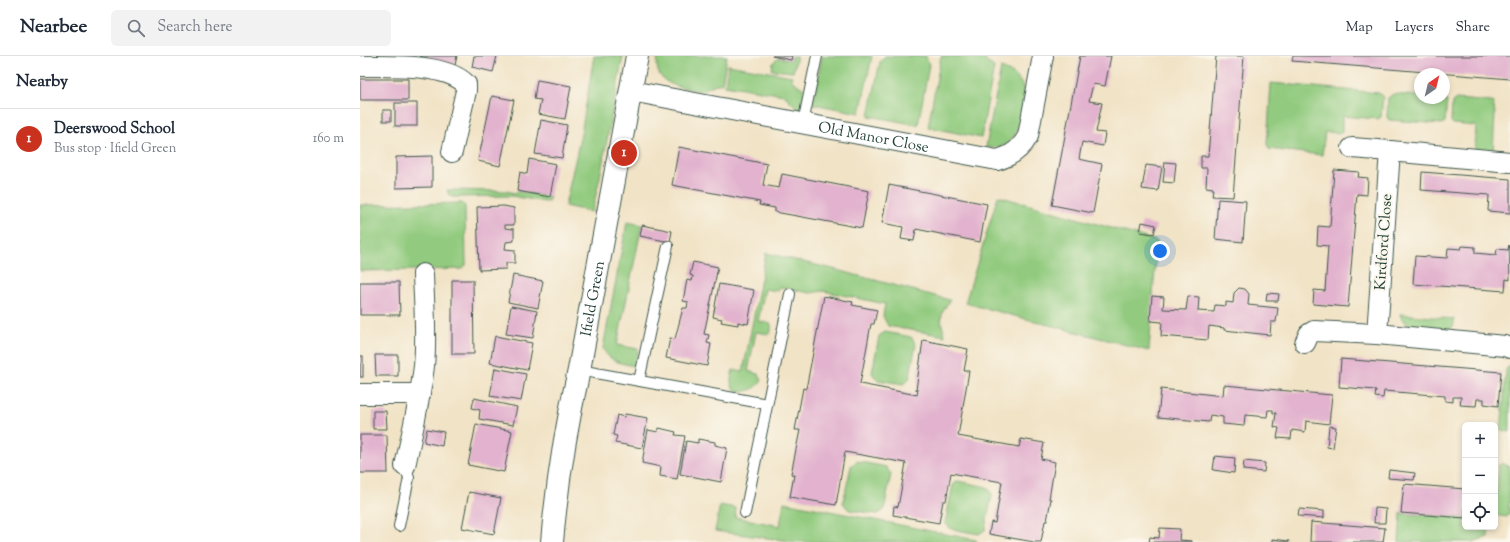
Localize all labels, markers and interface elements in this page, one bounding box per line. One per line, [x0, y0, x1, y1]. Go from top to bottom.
search box [111, 10, 391, 46]
text: Nearbee [20, 14, 87, 41]
icon: search [125, 17, 147, 39]
text: Search here [157, 17, 233, 38]
text: Map [1346, 18, 1373, 38]
text: Layers [1395, 18, 1433, 38]
text: Share [1455, 18, 1490, 38]
north arrow [1414, 68, 1450, 104]
text: Nearby [16, 70, 68, 94]
street label: Old Manor Close [816, 118, 931, 159]
text: Deerswood School [54, 119, 175, 140]
text: 1 [27, 130, 31, 148]
text: 160 m [313, 130, 344, 148]
pin: 1 [611, 138, 637, 168]
text: Bus stop · Ifield Green [54, 140, 176, 158]
street label: Kirdford Close [1371, 193, 1398, 291]
your location [1150, 241, 1170, 261]
street label: Ifield Green [576, 259, 611, 338]
map controls [1462, 422, 1498, 530]
button: + [1462, 422, 1498, 458]
button: − [1462, 458, 1498, 494]
button: locate [1462, 494, 1498, 530]

